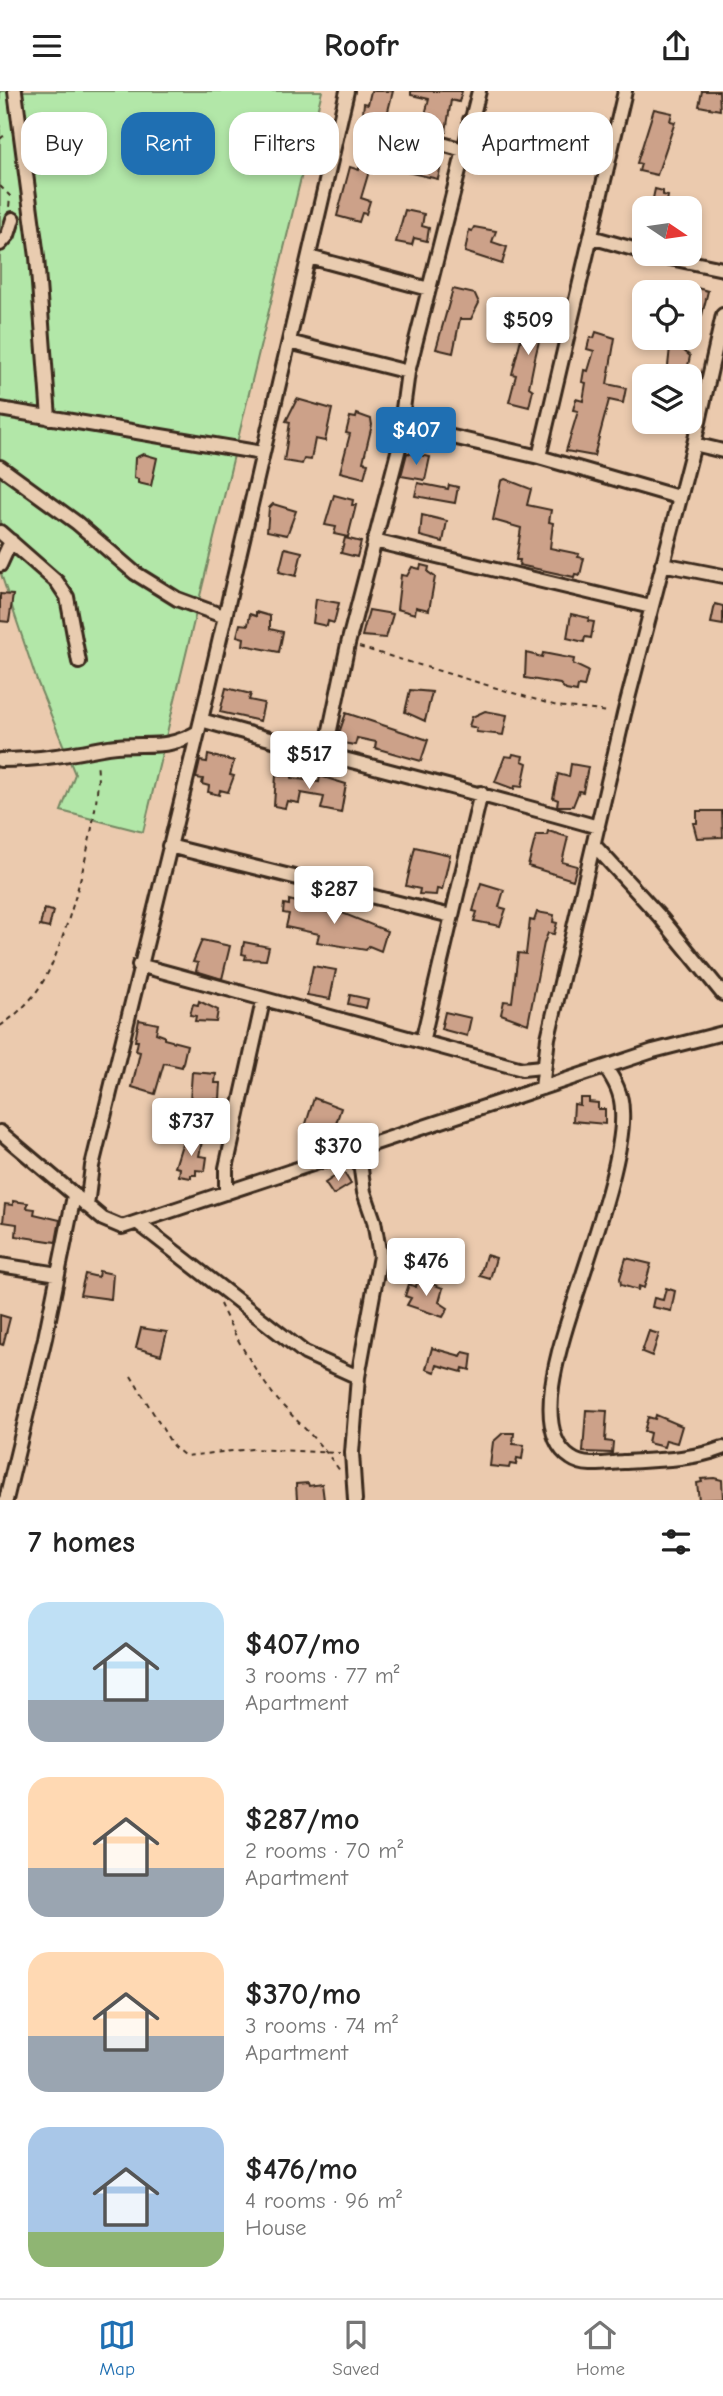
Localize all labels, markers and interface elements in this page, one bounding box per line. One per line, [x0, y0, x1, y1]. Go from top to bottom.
icon: menu [28, 27, 66, 65]
text: Roofr [324, 27, 399, 64]
icon: share [657, 27, 695, 65]
chip: Buy [21, 112, 107, 175]
chip: Rent [121, 112, 215, 175]
chip: Filters [229, 112, 339, 175]
chip: New [353, 112, 444, 175]
chip: Apartment [458, 112, 613, 175]
north arrow [632, 196, 702, 266]
map controls [632, 196, 702, 434]
button: locate [632, 280, 702, 350]
pin: $509 [487, 297, 569, 357]
text: $509 [502, 306, 554, 333]
button: layers [632, 364, 702, 434]
pin: $407 [375, 407, 457, 467]
text: $407 [392, 416, 440, 443]
pin: $517 [268, 731, 350, 791]
text: $517 [286, 740, 332, 767]
pin: $287 [293, 867, 375, 926]
text: $287 [310, 875, 358, 902]
pin: $737 [150, 1098, 232, 1158]
text: $737 [168, 1107, 214, 1134]
pin: $370 [297, 1123, 379, 1183]
text: $370 [314, 1132, 362, 1159]
pin: $476 [385, 1239, 467, 1298]
text: $476 [403, 1247, 449, 1274]
icon: filters [657, 1523, 695, 1561]
text: 7 homes [28, 1525, 135, 1560]
text: $407/mo [245, 1627, 360, 1662]
icon: home [84, 1630, 168, 1714]
text: 3 rooms · 77 m² [245, 1662, 400, 1689]
text: Apartment [245, 1689, 348, 1716]
text: $287/mo [245, 1802, 359, 1837]
icon: home [84, 1805, 168, 1889]
text: 2 rooms · 70 m² [245, 1837, 403, 1864]
text: Apartment [245, 1864, 348, 1891]
text: $370/mo [245, 1977, 361, 2012]
icon: home [84, 1980, 168, 2064]
text: 3 rooms · 74 m² [245, 2012, 398, 2039]
text: Apartment [245, 2039, 348, 2066]
text: $476/mo [245, 2152, 358, 2187]
icon: home [84, 2155, 168, 2239]
text: 4 rooms · 96 m² [245, 2187, 402, 2214]
text: House [245, 2214, 307, 2241]
tab: Map [98, 2316, 136, 2380]
tab: Saved [332, 2316, 380, 2380]
tab: Home [576, 2316, 625, 2380]

